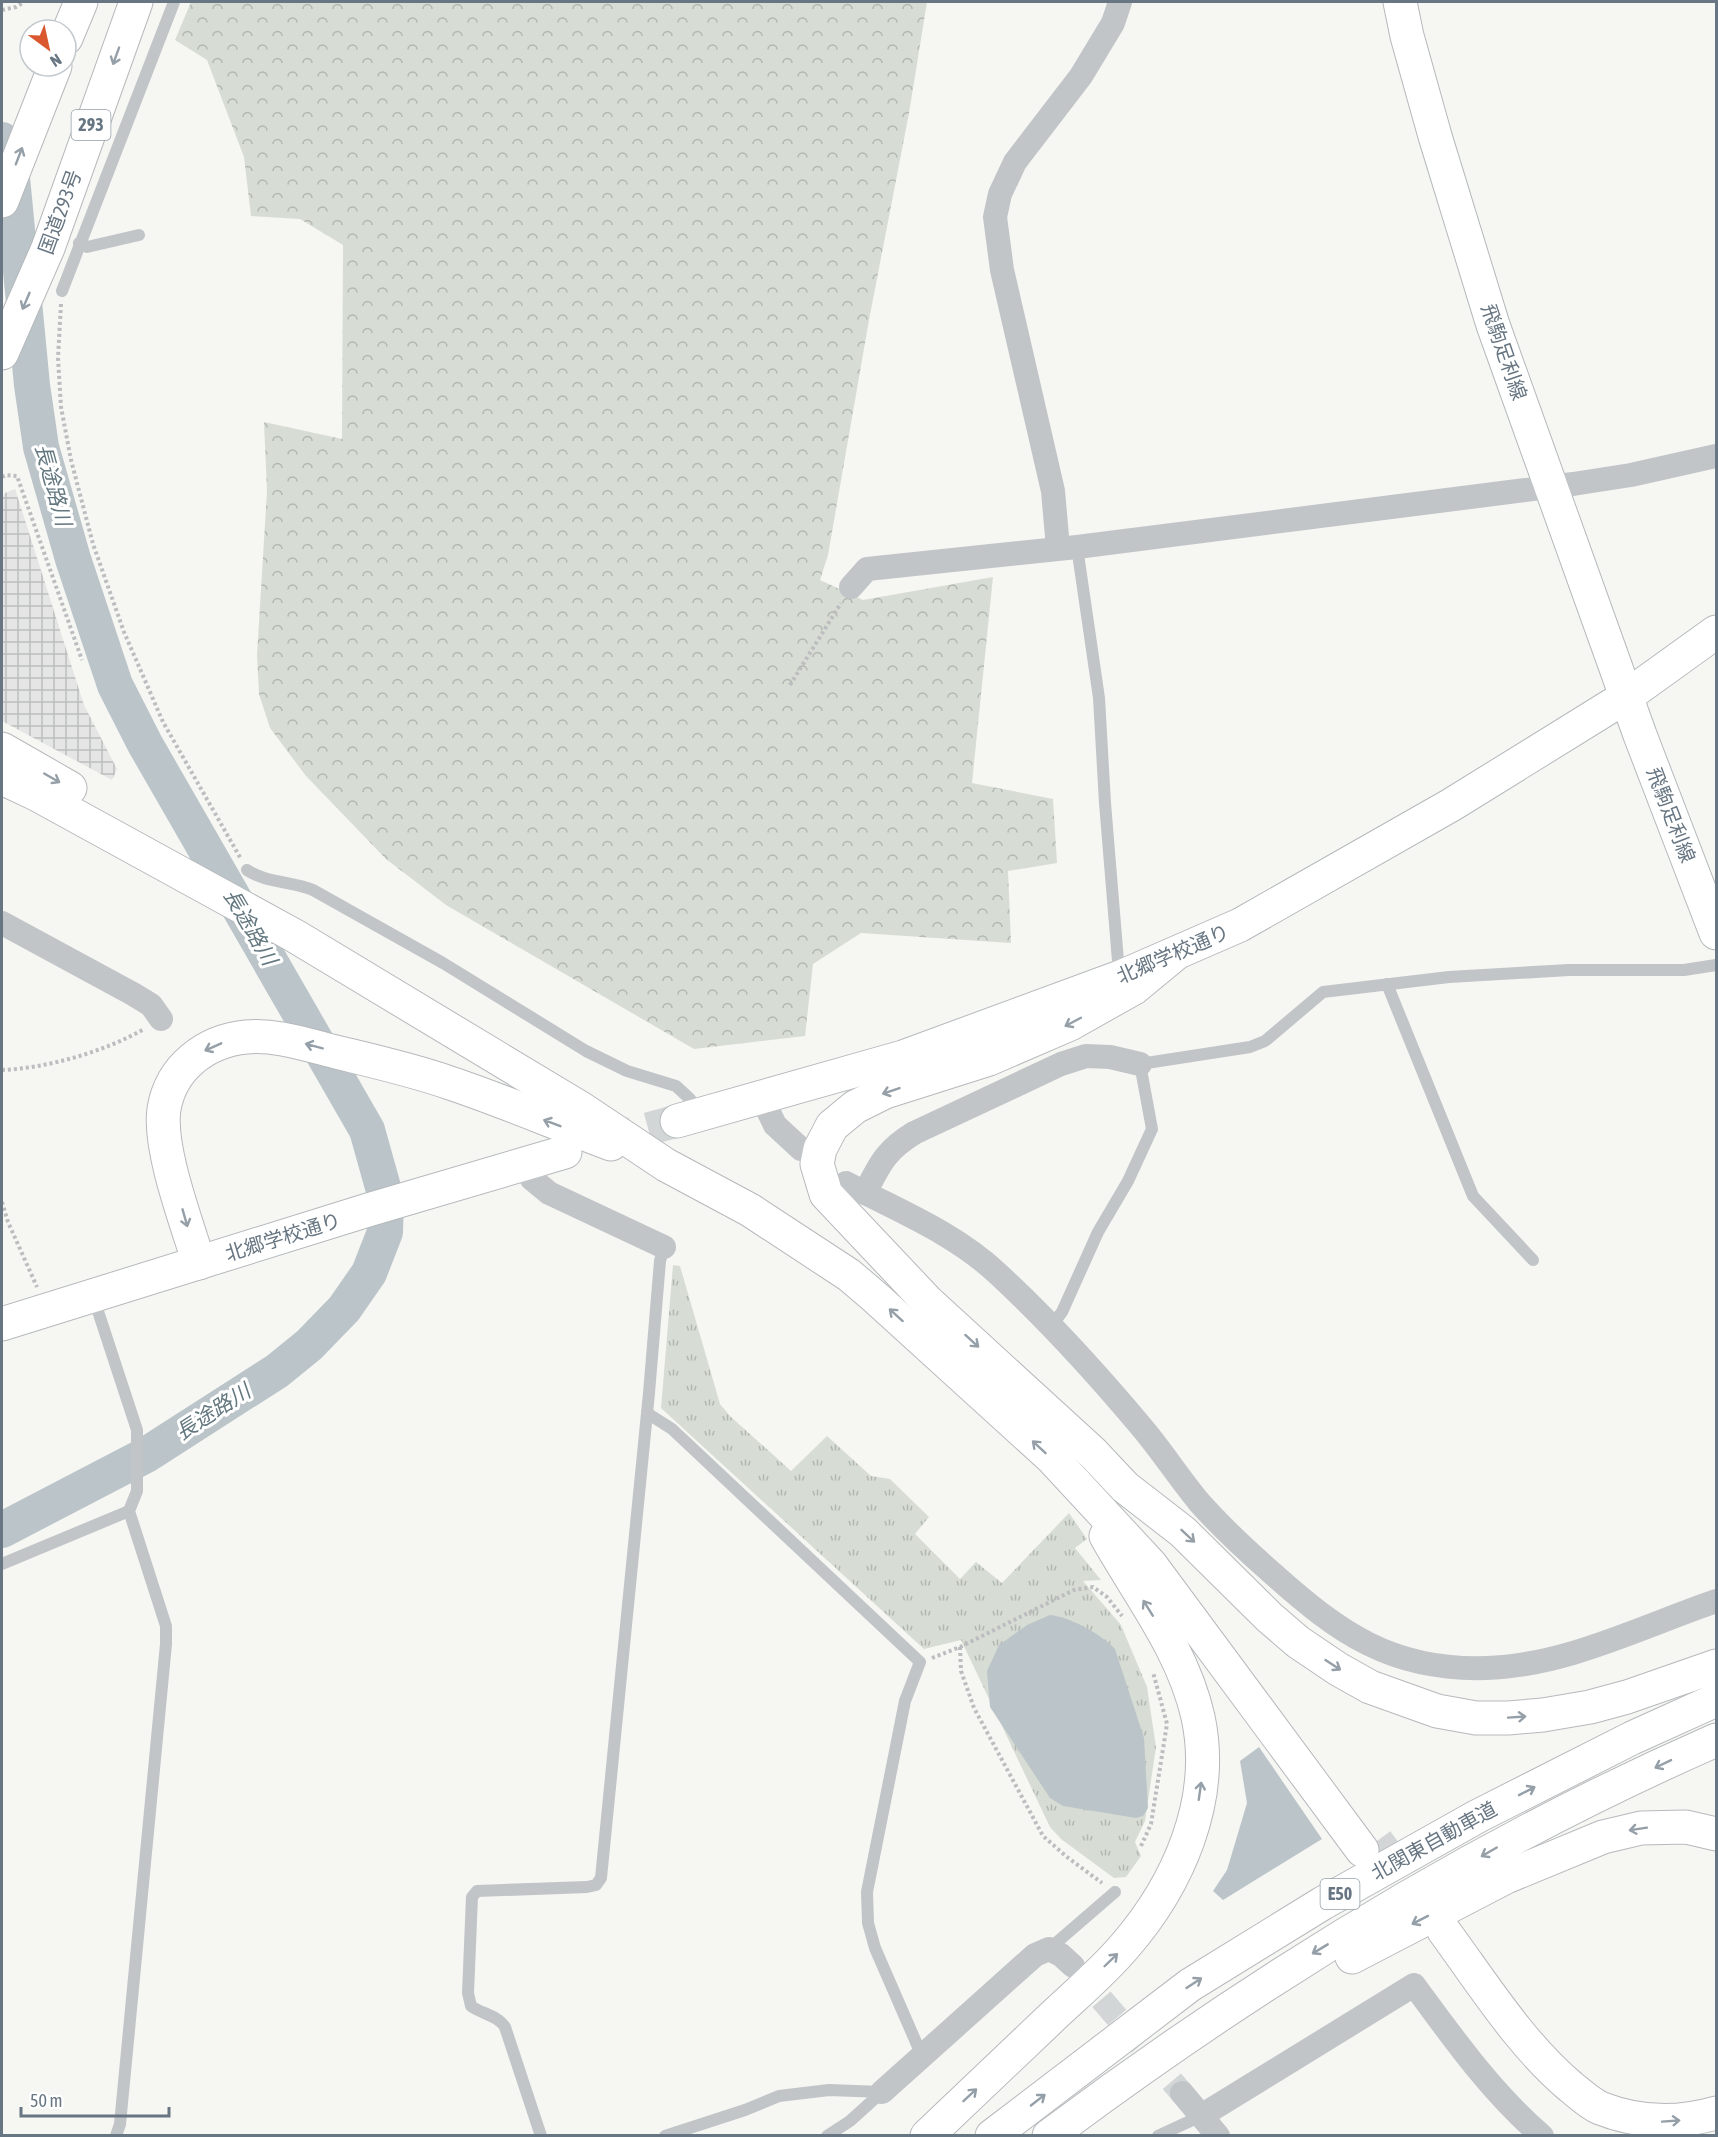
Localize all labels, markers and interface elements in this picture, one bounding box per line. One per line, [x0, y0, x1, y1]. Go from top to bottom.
north arrow [18, 18, 78, 78]
one-way arrow [110, 47, 121, 65]
text: N [47, 50, 65, 71]
road number: 293 [72, 110, 110, 140]
one-way arrow [14, 147, 25, 165]
street label: 国道293号 [34, 166, 85, 257]
one-way arrow [20, 291, 31, 310]
street label: 飛駒足利線 [1477, 301, 1532, 403]
water label: 長途路川 [32, 441, 77, 530]
street label: 飛駒足利線 [1643, 764, 1700, 866]
one-way arrow [43, 772, 60, 784]
water label: 長途路川 [219, 884, 283, 971]
street label: 北郷学校通り [1113, 920, 1233, 988]
one-way arrow [1065, 1016, 1082, 1028]
one-way arrow [305, 1040, 324, 1052]
one-way arrow [204, 1041, 222, 1053]
one-way arrow [882, 1086, 901, 1097]
one-way arrow [543, 1116, 562, 1127]
one-way arrow [180, 1208, 191, 1227]
street label: 北郷学校通り [222, 1208, 344, 1265]
one-way arrow [888, 1308, 903, 1322]
one-way arrow [964, 1334, 979, 1348]
water label: 長途路川 [171, 1377, 256, 1444]
one-way arrow [1032, 1440, 1047, 1454]
one-way arrow [1180, 1529, 1195, 1543]
one-way arrow [1142, 1600, 1154, 1617]
one-way arrow [1324, 1659, 1341, 1672]
one-way arrow [1507, 1711, 1526, 1722]
one-way arrow [1655, 1759, 1673, 1771]
one-way arrow [1195, 1782, 1206, 1801]
one-way arrow [1517, 1785, 1535, 1797]
street label: 北関東自動車道 [1367, 1797, 1501, 1885]
one-way arrow [1629, 1824, 1648, 1835]
one-way arrow [1481, 1847, 1498, 1859]
road number: E50 [1320, 1879, 1360, 1909]
one-way arrow [1412, 1915, 1430, 1927]
one-way arrow [1312, 1944, 1329, 1956]
one-way arrow [1103, 1953, 1118, 1968]
one-way arrow [1185, 1977, 1202, 1989]
scale bar [21, 2080, 170, 2118]
one-way arrow [962, 2089, 977, 2103]
text: 50 m [30, 2090, 62, 2111]
one-way arrow [1030, 2093, 1046, 2106]
one-way arrow [1661, 2115, 1681, 2126]

